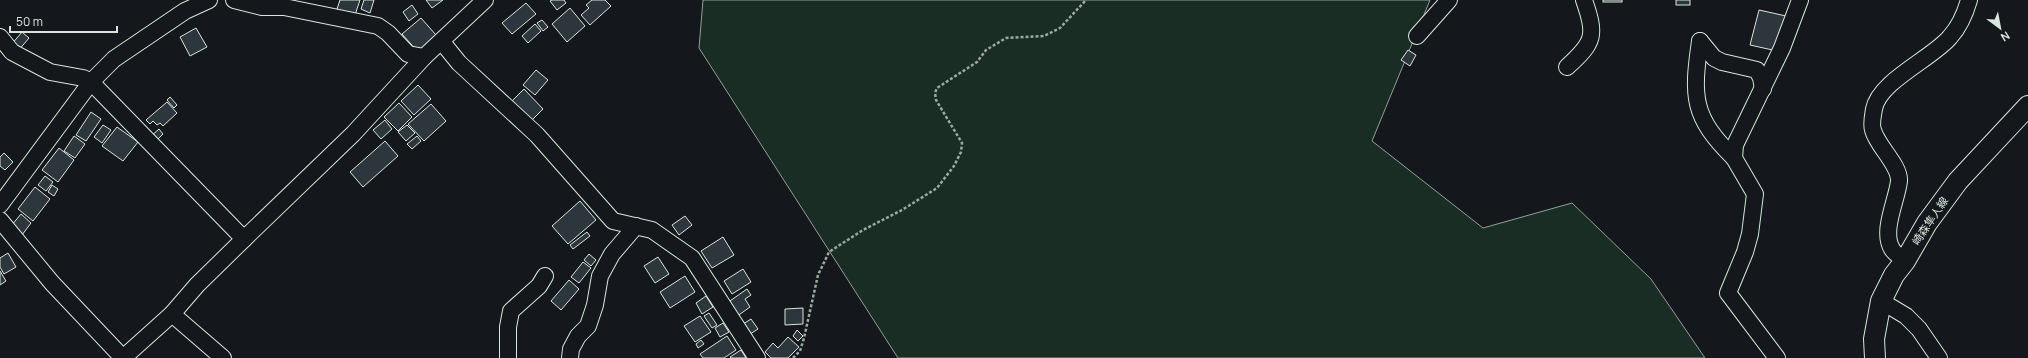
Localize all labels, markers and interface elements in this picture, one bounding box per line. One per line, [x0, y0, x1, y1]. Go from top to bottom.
scale bar [10, 8, 117, 34]
north arrow [1980, 8, 2020, 48]
text: 50 m [16, 13, 43, 30]
text: N [1998, 28, 2013, 45]
street label: 崎森隼人線 [1908, 194, 1951, 248]

